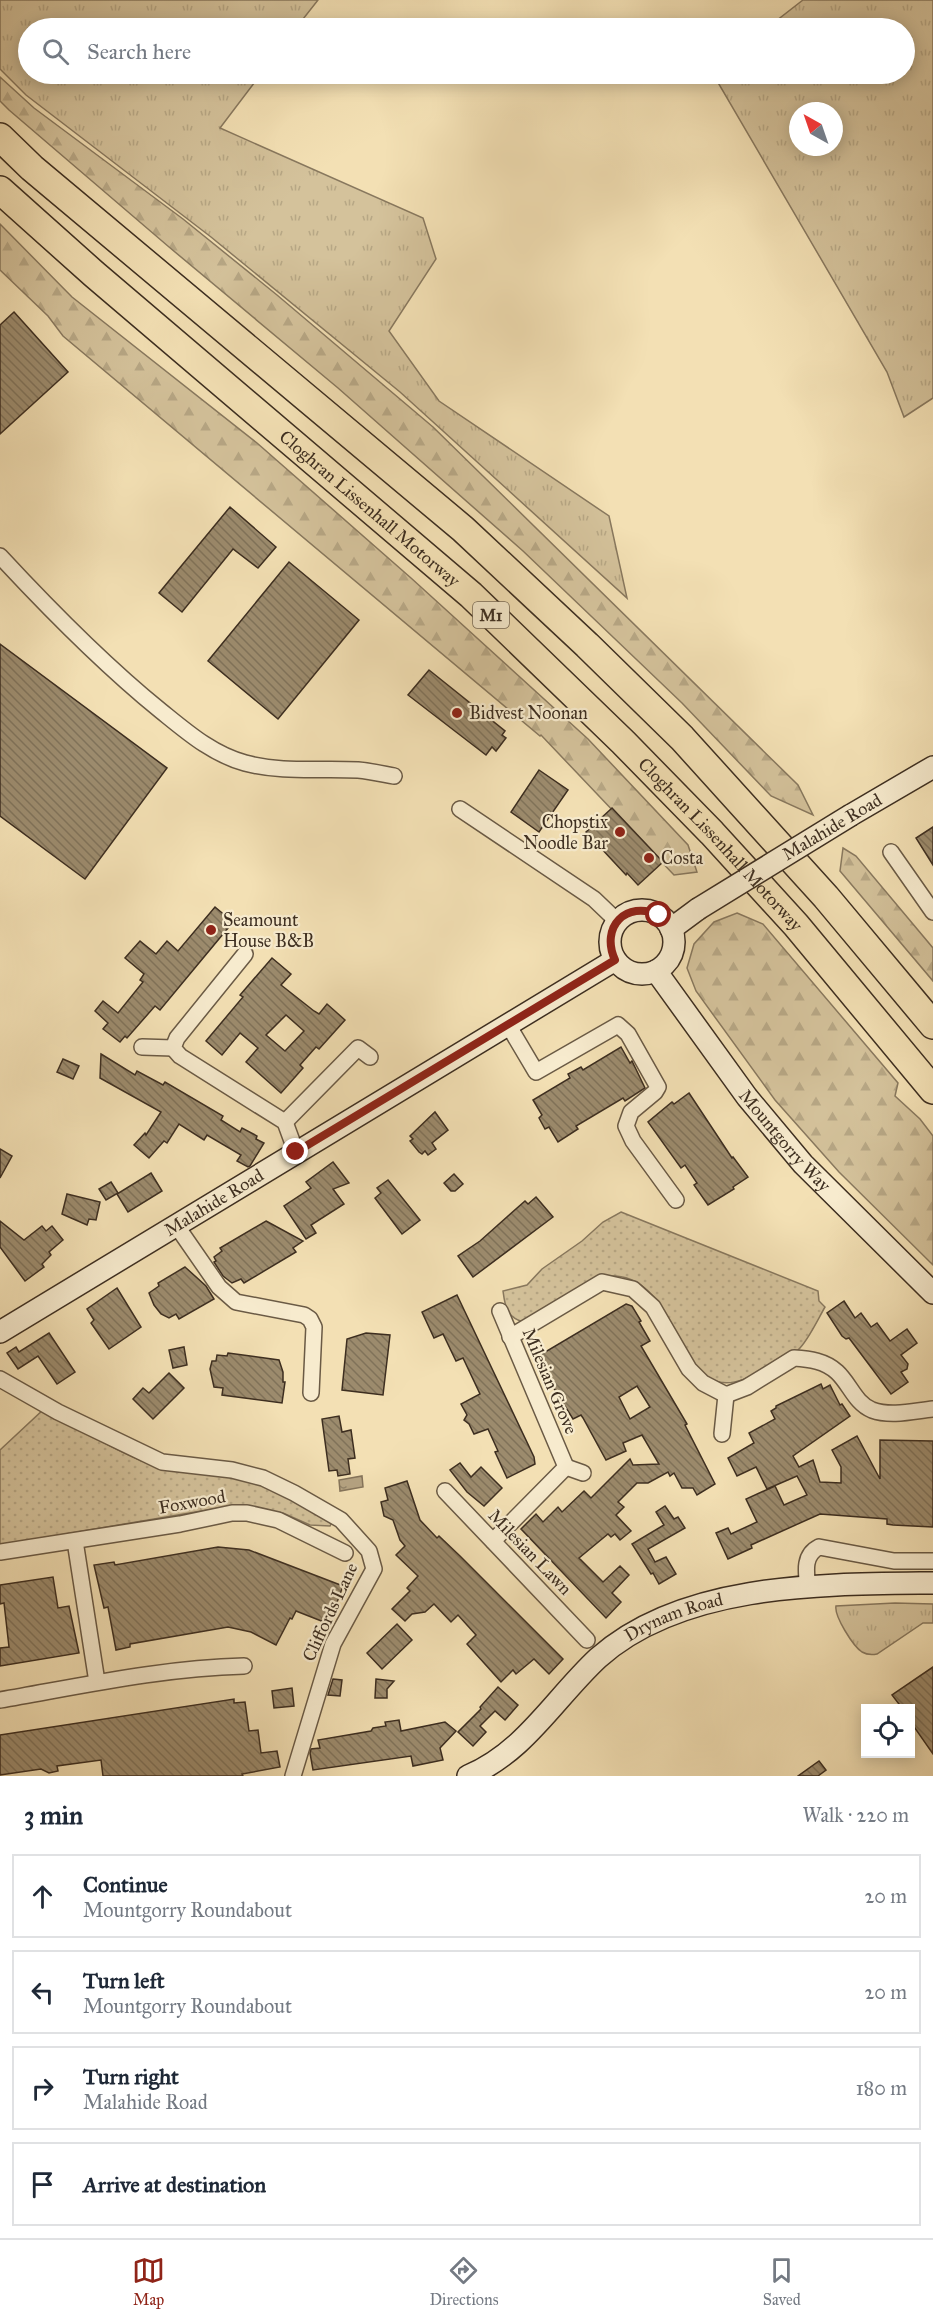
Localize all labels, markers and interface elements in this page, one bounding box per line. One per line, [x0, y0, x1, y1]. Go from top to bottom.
search box [18, 18, 915, 84]
icon: search [39, 35, 72, 68]
text: Search here [87, 38, 191, 65]
north arrow [789, 102, 843, 156]
street label: Cloghran Lissenhall Motorway [275, 426, 465, 592]
road number: M1 [473, 602, 509, 628]
place label: Bidvest Noonan [469, 702, 588, 724]
marker: Bidvest Noonan [450, 706, 464, 720]
street label: Cloghran Lissenhall Motorway [633, 753, 808, 936]
street label: Malahide Road [778, 789, 886, 865]
place label: Chopstix Noodle Bar [523, 811, 608, 854]
marker: Chopstix Noodle Bar [613, 825, 627, 839]
place label: Costa [661, 847, 703, 869]
marker: Costa [642, 851, 656, 865]
route start [645, 901, 671, 927]
place label: Seamount House B&B [223, 909, 314, 952]
marker: Seamount House B&B [204, 923, 218, 937]
street label: Mountgorry Way [734, 1085, 836, 1197]
route end [282, 1138, 308, 1164]
street label: Malahide Road [160, 1164, 268, 1241]
street label: Milesian Grove [518, 1325, 582, 1437]
street label: Foxwood [157, 1485, 227, 1519]
street label: Milesian Lawn [484, 1504, 577, 1600]
street label: Cliffords Lane [298, 1559, 362, 1665]
street label: Drynam Road [620, 1588, 725, 1646]
map controls [861, 1704, 915, 1758]
button: locate [861, 1704, 915, 1758]
text: 3 min [24, 1799, 83, 1831]
text: Walk · 220 m [802, 1803, 909, 1827]
text: Continue [83, 1871, 168, 1898]
icon: ahead [26, 1880, 59, 1913]
text: 20 m [864, 1884, 907, 1908]
text: Mountgorry Roundabout [83, 1898, 292, 1922]
text: Turn left [83, 1967, 165, 1994]
icon: left [26, 1976, 59, 2009]
text: 20 m [864, 1980, 907, 2004]
text: Mountgorry Roundabout [83, 1994, 292, 2018]
text: Turn right [83, 2063, 179, 2090]
icon: right [26, 2072, 59, 2105]
text: 180 m [856, 2076, 907, 2100]
text: Malahide Road [83, 2090, 208, 2114]
icon: arrive [26, 2168, 59, 2201]
text: Arrive at destination [83, 2171, 266, 2198]
tab: Map [132, 2254, 165, 2309]
tab: Directions [429, 2254, 498, 2309]
tab: Saved [763, 2254, 801, 2309]

